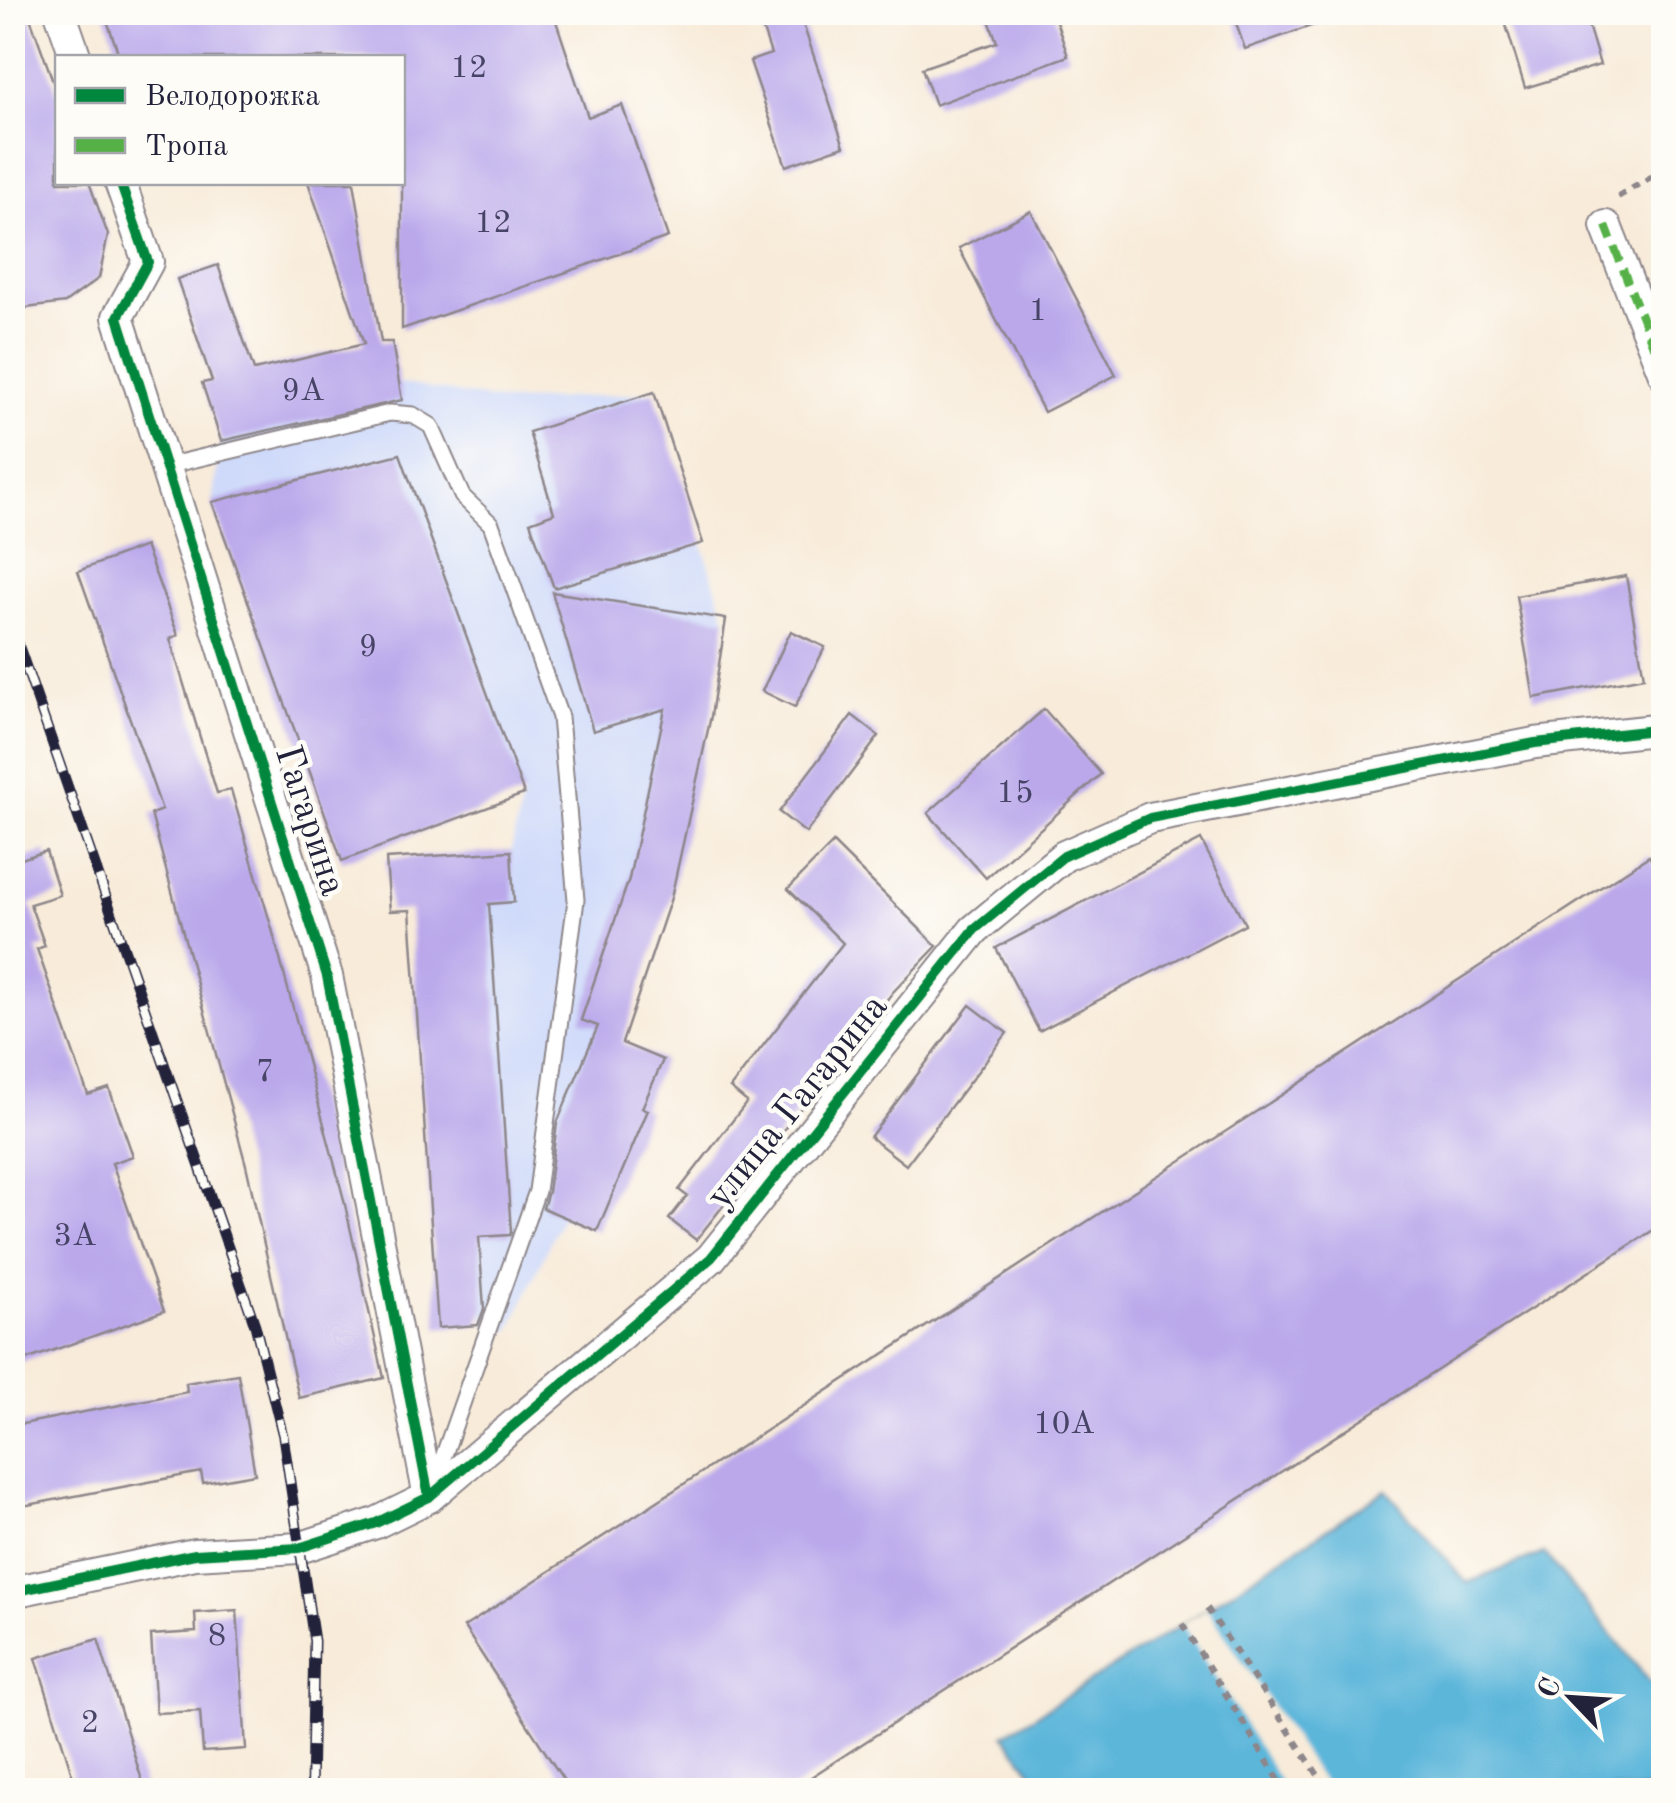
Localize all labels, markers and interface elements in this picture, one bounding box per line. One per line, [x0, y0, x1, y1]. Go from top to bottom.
house number: 12 [450, 53, 488, 85]
legend [55, 55, 405, 185]
text: Велодорожка [145, 82, 320, 112]
text: Тропа [145, 132, 228, 162]
house number: 12 [474, 208, 512, 240]
house number: 1 [1029, 296, 1047, 328]
house number: 9А [281, 376, 325, 408]
house number: 9 [359, 632, 377, 664]
street label: Гагарина [267, 741, 351, 901]
house number: 15 [996, 778, 1034, 810]
street label: улица Гагарина [700, 988, 896, 1216]
house number: 7 [256, 1057, 274, 1089]
house number: 3А [53, 1221, 97, 1253]
house number: 10А [1033, 1409, 1095, 1441]
house number: 8 [208, 1621, 226, 1653]
north arrow [1521, 1648, 1621, 1748]
text: С [1534, 1674, 1568, 1703]
house number: 2 [81, 1708, 99, 1740]

